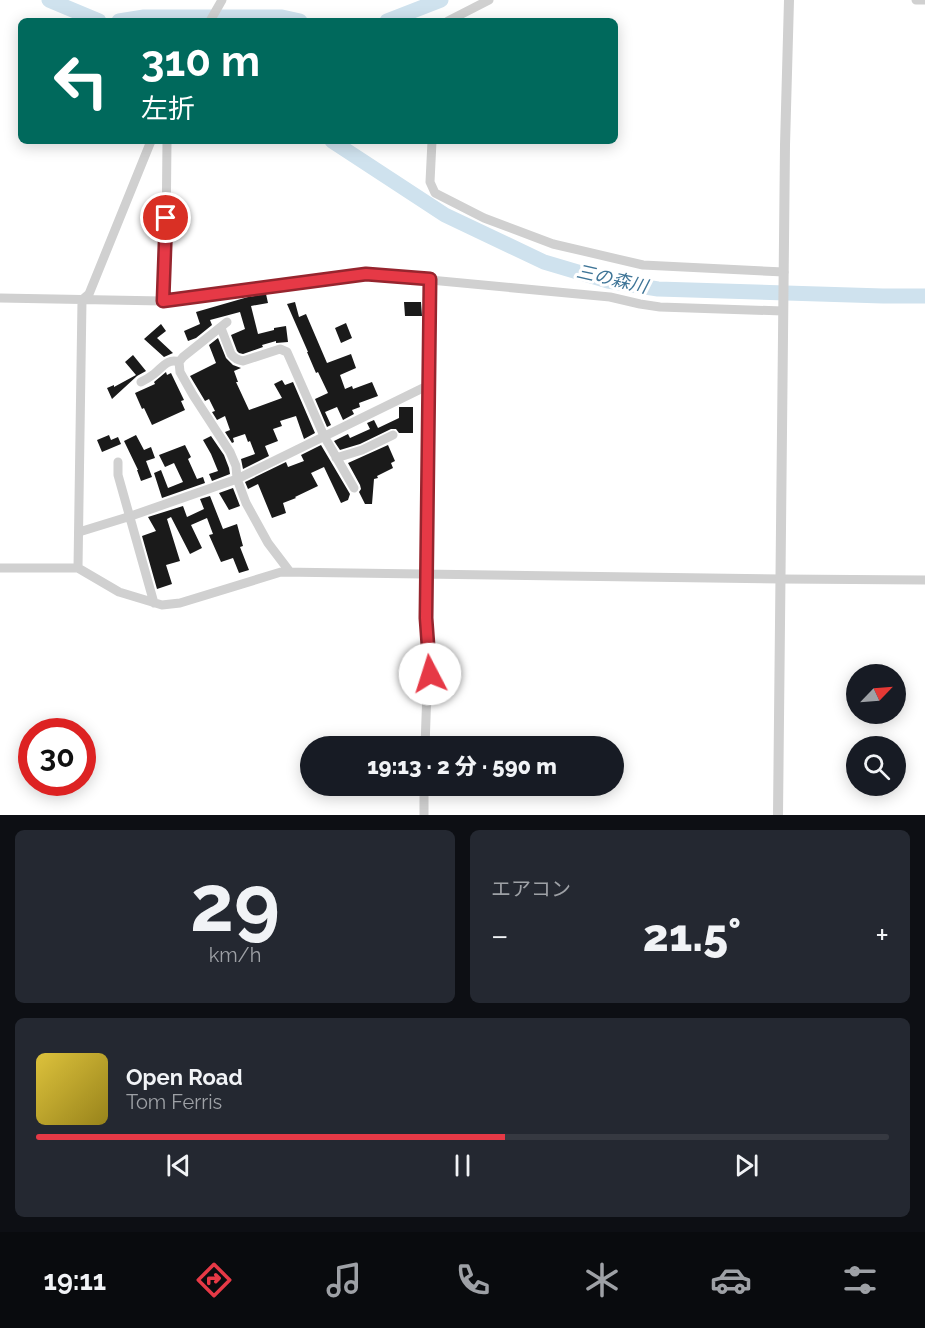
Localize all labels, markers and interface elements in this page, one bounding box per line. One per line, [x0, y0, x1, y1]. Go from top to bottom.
text: 310 m [141, 37, 260, 86]
icon: left [42, 42, 120, 120]
text: 左折 [141, 93, 195, 124]
pin [140, 192, 191, 243]
icon: arrive [149, 201, 182, 234]
water label: 三の森川 [575, 260, 652, 297]
position arrow [398, 642, 462, 706]
north arrow [846, 664, 906, 724]
map controls [846, 664, 906, 796]
speed limit sign: 30 [18, 718, 96, 796]
button: search [846, 736, 906, 796]
text: 19:13 · 2 分 · 590 m [367, 753, 557, 779]
text: 29 [190, 858, 280, 949]
text: エアコン [491, 877, 571, 901]
text: 21.5° [643, 909, 741, 962]
text: − [491, 916, 509, 955]
text: + [875, 916, 889, 955]
text: km/h [209, 943, 261, 967]
text: Open Road [126, 1064, 243, 1090]
text: Tom Ferris [126, 1090, 222, 1114]
icon: previous [162, 1149, 195, 1182]
icon: pause [446, 1149, 479, 1182]
icon: next [730, 1149, 763, 1182]
icon: directions [193, 1259, 235, 1301]
icon: music [323, 1259, 365, 1301]
icon: phone [452, 1259, 494, 1301]
icon: climate [581, 1259, 623, 1301]
icon: car [710, 1259, 752, 1301]
icon: filters [839, 1259, 881, 1301]
text: 19:11 [44, 1265, 106, 1296]

